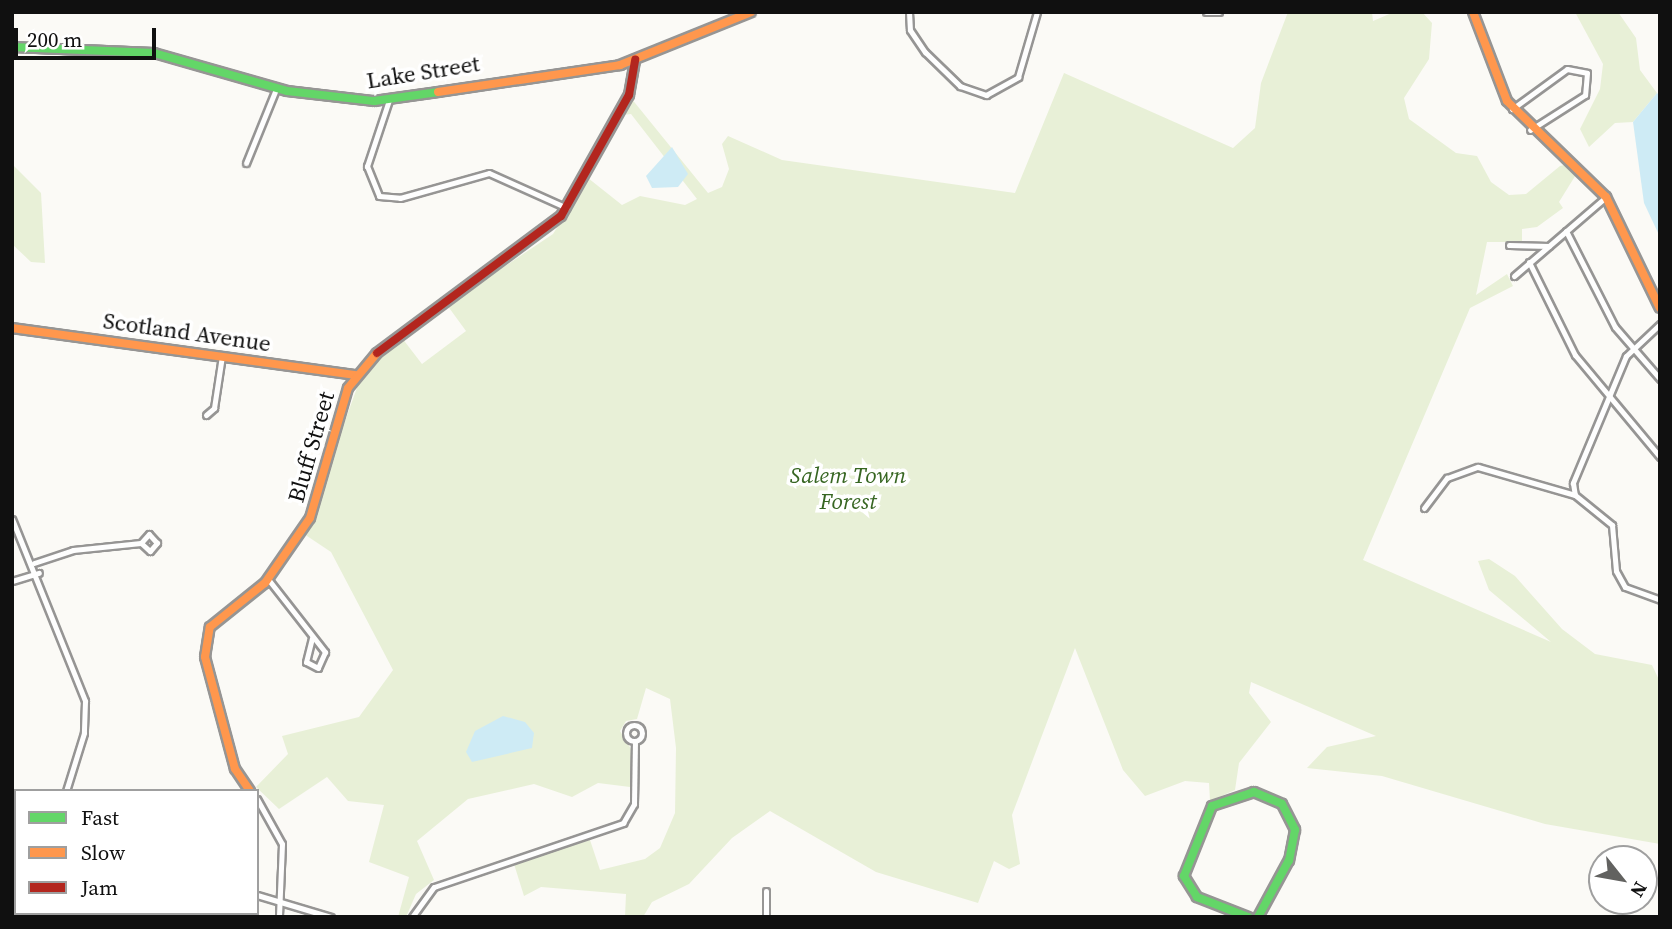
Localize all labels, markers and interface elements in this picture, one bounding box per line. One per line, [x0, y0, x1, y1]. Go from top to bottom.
scale bar [18, 14, 159, 58]
text: 200 m [27, 25, 82, 54]
street label: Lake Street [365, 49, 481, 95]
street label: Scotland Avenue [101, 307, 273, 357]
street label: Bluff Street [282, 388, 340, 506]
park label: Salem Town Forest [790, 461, 906, 515]
legend [14, 789, 259, 915]
text: Fast [81, 803, 119, 832]
text: Slow [81, 838, 125, 867]
north arrow [1588, 845, 1658, 915]
text: Jam [81, 873, 118, 902]
text: N [1625, 877, 1654, 902]

